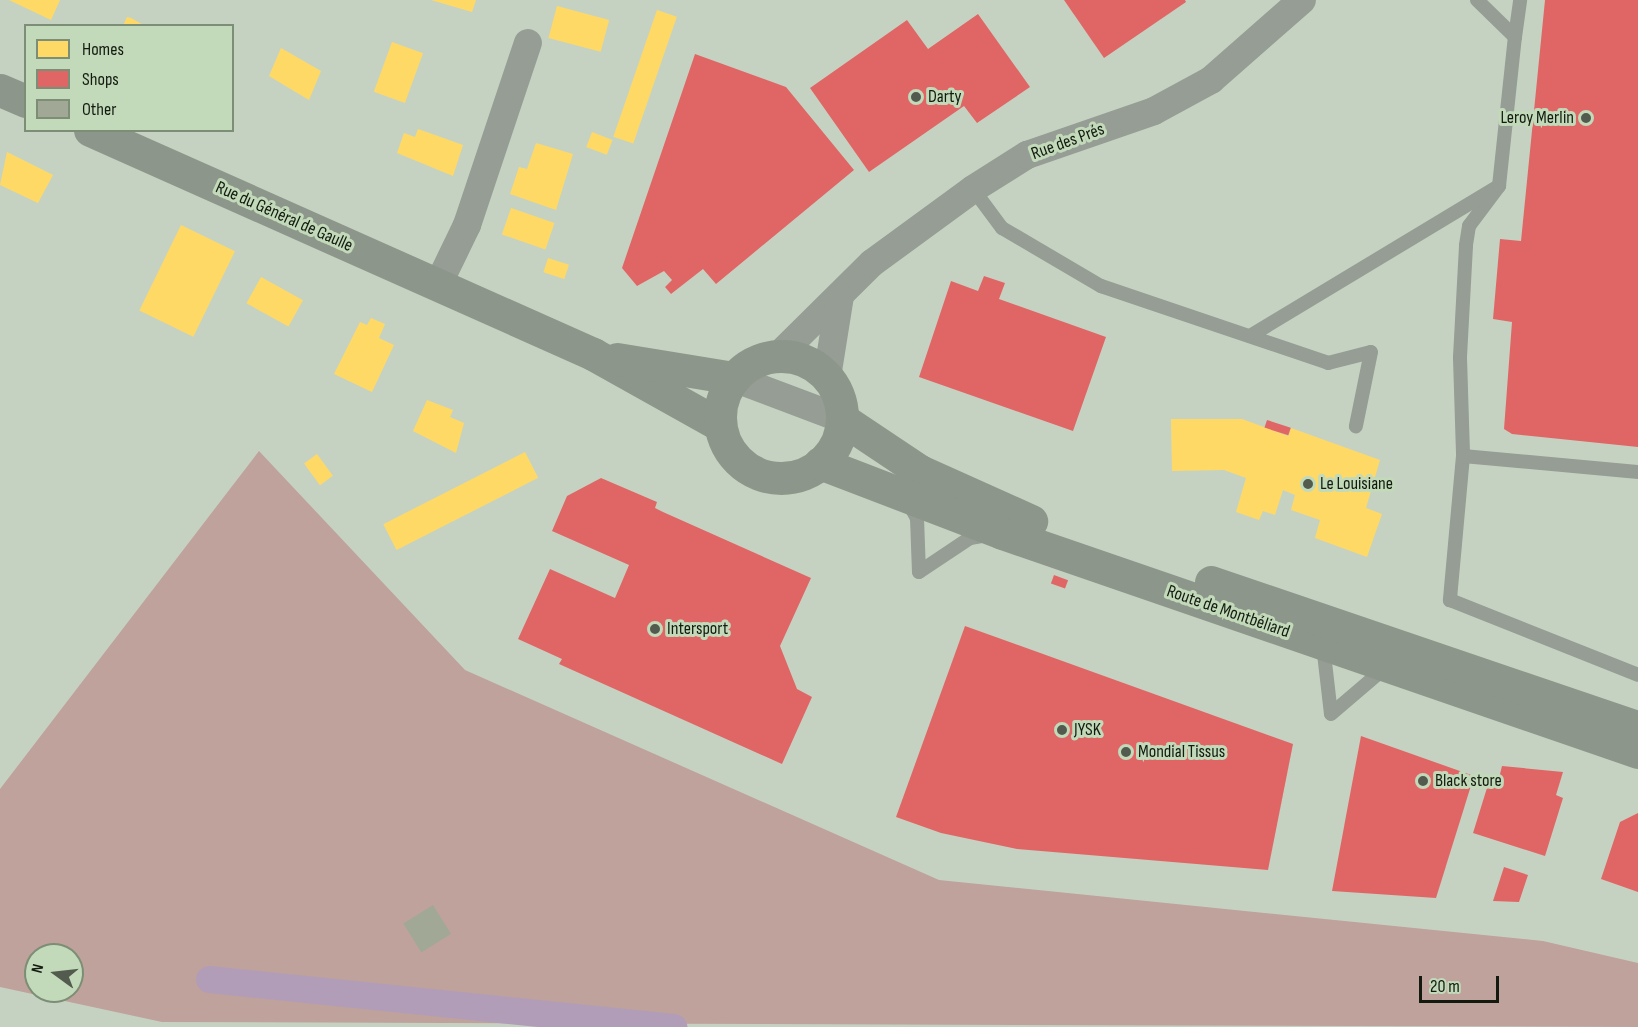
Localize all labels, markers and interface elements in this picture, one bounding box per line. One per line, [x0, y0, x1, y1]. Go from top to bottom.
legend [24, 24, 234, 132]
text: Homes [82, 39, 124, 60]
text: Shops [82, 69, 119, 90]
place label: Darty [928, 86, 962, 108]
marker: Darty [909, 90, 923, 104]
text: Other [82, 99, 116, 120]
place label: Leroy Merlin [1500, 107, 1574, 129]
marker: Leroy Merlin [1579, 111, 1593, 125]
street label: Rue des Prés [1029, 119, 1107, 165]
street label: Rue du Général de Gaulle [212, 177, 356, 257]
place label: Le Louisiane [1320, 473, 1393, 495]
marker: Le Louisiane [1301, 477, 1315, 491]
street label: Route de Montbéliard [1164, 581, 1292, 643]
place label: Intersport [667, 618, 728, 640]
marker: Intersport [648, 622, 662, 636]
place label: JYSK [1074, 719, 1101, 741]
marker: JYSK [1055, 723, 1069, 737]
place label: Mondial Tissus [1138, 741, 1225, 763]
marker: Mondial Tissus [1119, 745, 1133, 759]
place label: Black store [1435, 770, 1502, 792]
marker: Black store [1416, 774, 1430, 788]
north arrow [24, 943, 84, 1003]
text: N [28, 962, 48, 975]
scale bar [1422, 964, 1502, 1002]
text: 20 m [1430, 976, 1460, 997]

